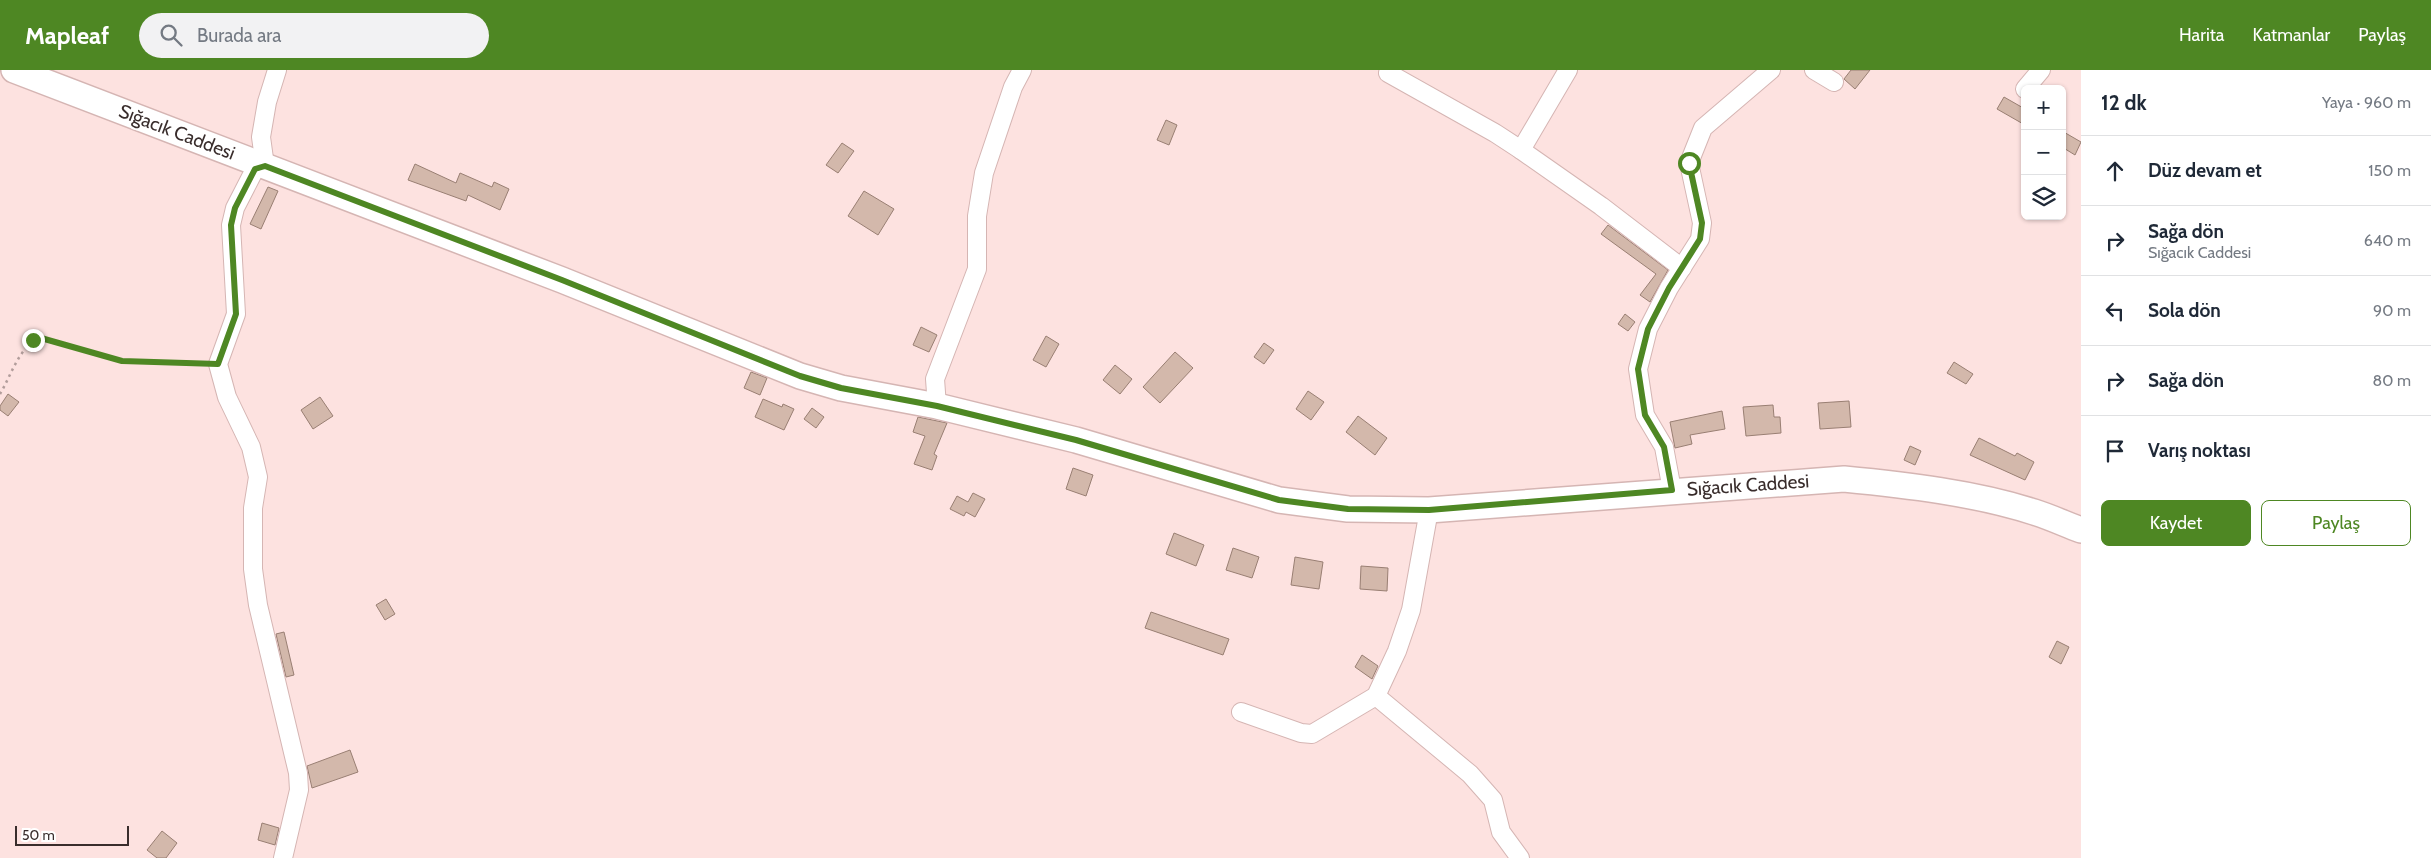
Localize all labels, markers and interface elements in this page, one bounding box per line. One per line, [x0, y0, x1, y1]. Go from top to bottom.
search box [139, 13, 489, 58]
text: Mapleaf [25, 21, 109, 50]
icon: search [157, 21, 185, 49]
text: Burada ara [197, 24, 281, 47]
text: Harita [2179, 24, 2224, 46]
text: Katmanlar [2252, 24, 2330, 46]
text: Paylaş [2358, 24, 2406, 46]
map controls [2021, 85, 2066, 220]
button: + [2021, 85, 2066, 130]
text: 12 dk [2101, 90, 2147, 115]
text: Yaya · 960 m [2322, 93, 2411, 112]
street label: Sığacık Caddesi [116, 99, 238, 165]
button: − [2021, 130, 2066, 175]
route start [1678, 152, 1701, 175]
icon: ahead [2101, 157, 2129, 185]
text: Düz devam et [2148, 159, 2262, 182]
text: 150 m [2368, 161, 2411, 180]
button: layers [2021, 175, 2066, 220]
text: Sağa dön [2148, 220, 2224, 243]
icon: right [2101, 227, 2129, 255]
text: 640 m [2364, 231, 2411, 250]
text: Sığacık Caddesi [2148, 243, 2251, 262]
icon: left [2101, 297, 2129, 325]
text: Sola dön [2148, 299, 2221, 322]
text: 90 m [2373, 301, 2411, 320]
route end [22, 329, 45, 352]
icon: right [2101, 367, 2129, 395]
text: Sağa dön [2148, 369, 2224, 392]
text: 80 m [2373, 371, 2411, 390]
icon: arrive [2101, 437, 2129, 465]
text: Varış noktası [2148, 439, 2251, 462]
street label: Sığacık Caddesi [1686, 469, 1810, 501]
button: Kaydet [2101, 500, 2251, 546]
button: Paylaş [2261, 500, 2411, 546]
scale bar [15, 823, 129, 846]
text: 50 m [22, 826, 55, 844]

